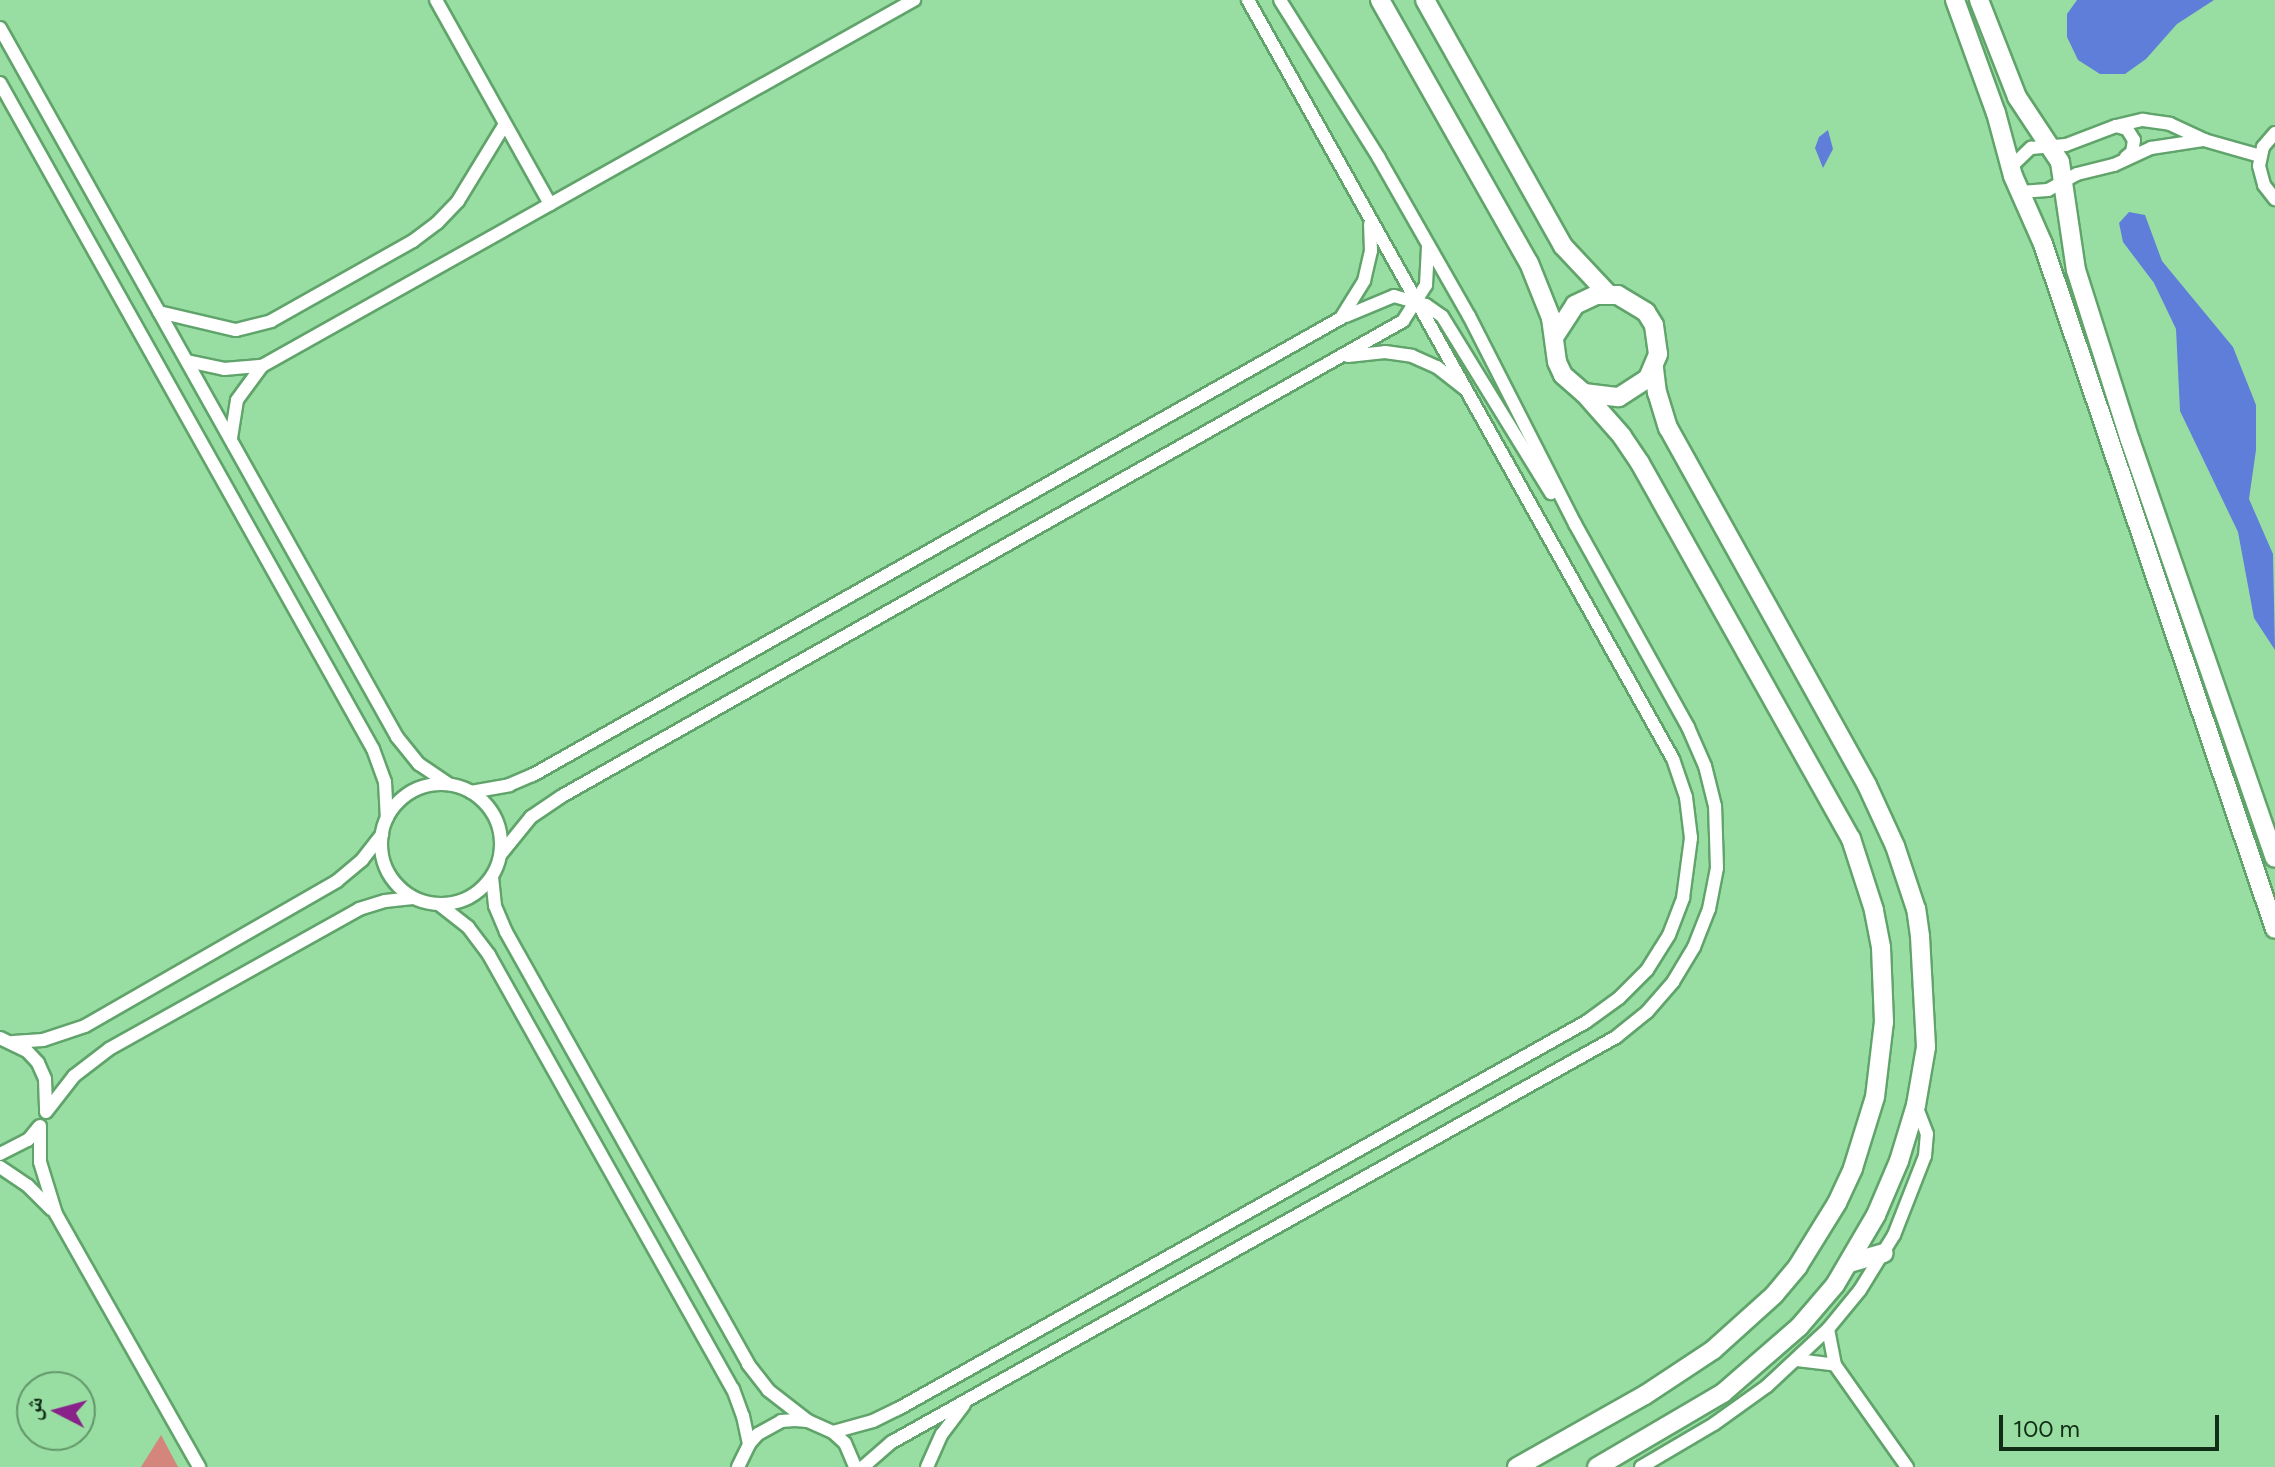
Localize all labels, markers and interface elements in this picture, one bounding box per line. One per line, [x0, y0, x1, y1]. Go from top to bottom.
north arrow [16, 1371, 96, 1451]
text: ش [19, 1396, 48, 1422]
scale bar [2003, 1399, 2223, 1449]
text: 100 m [2013, 1414, 2080, 1443]

